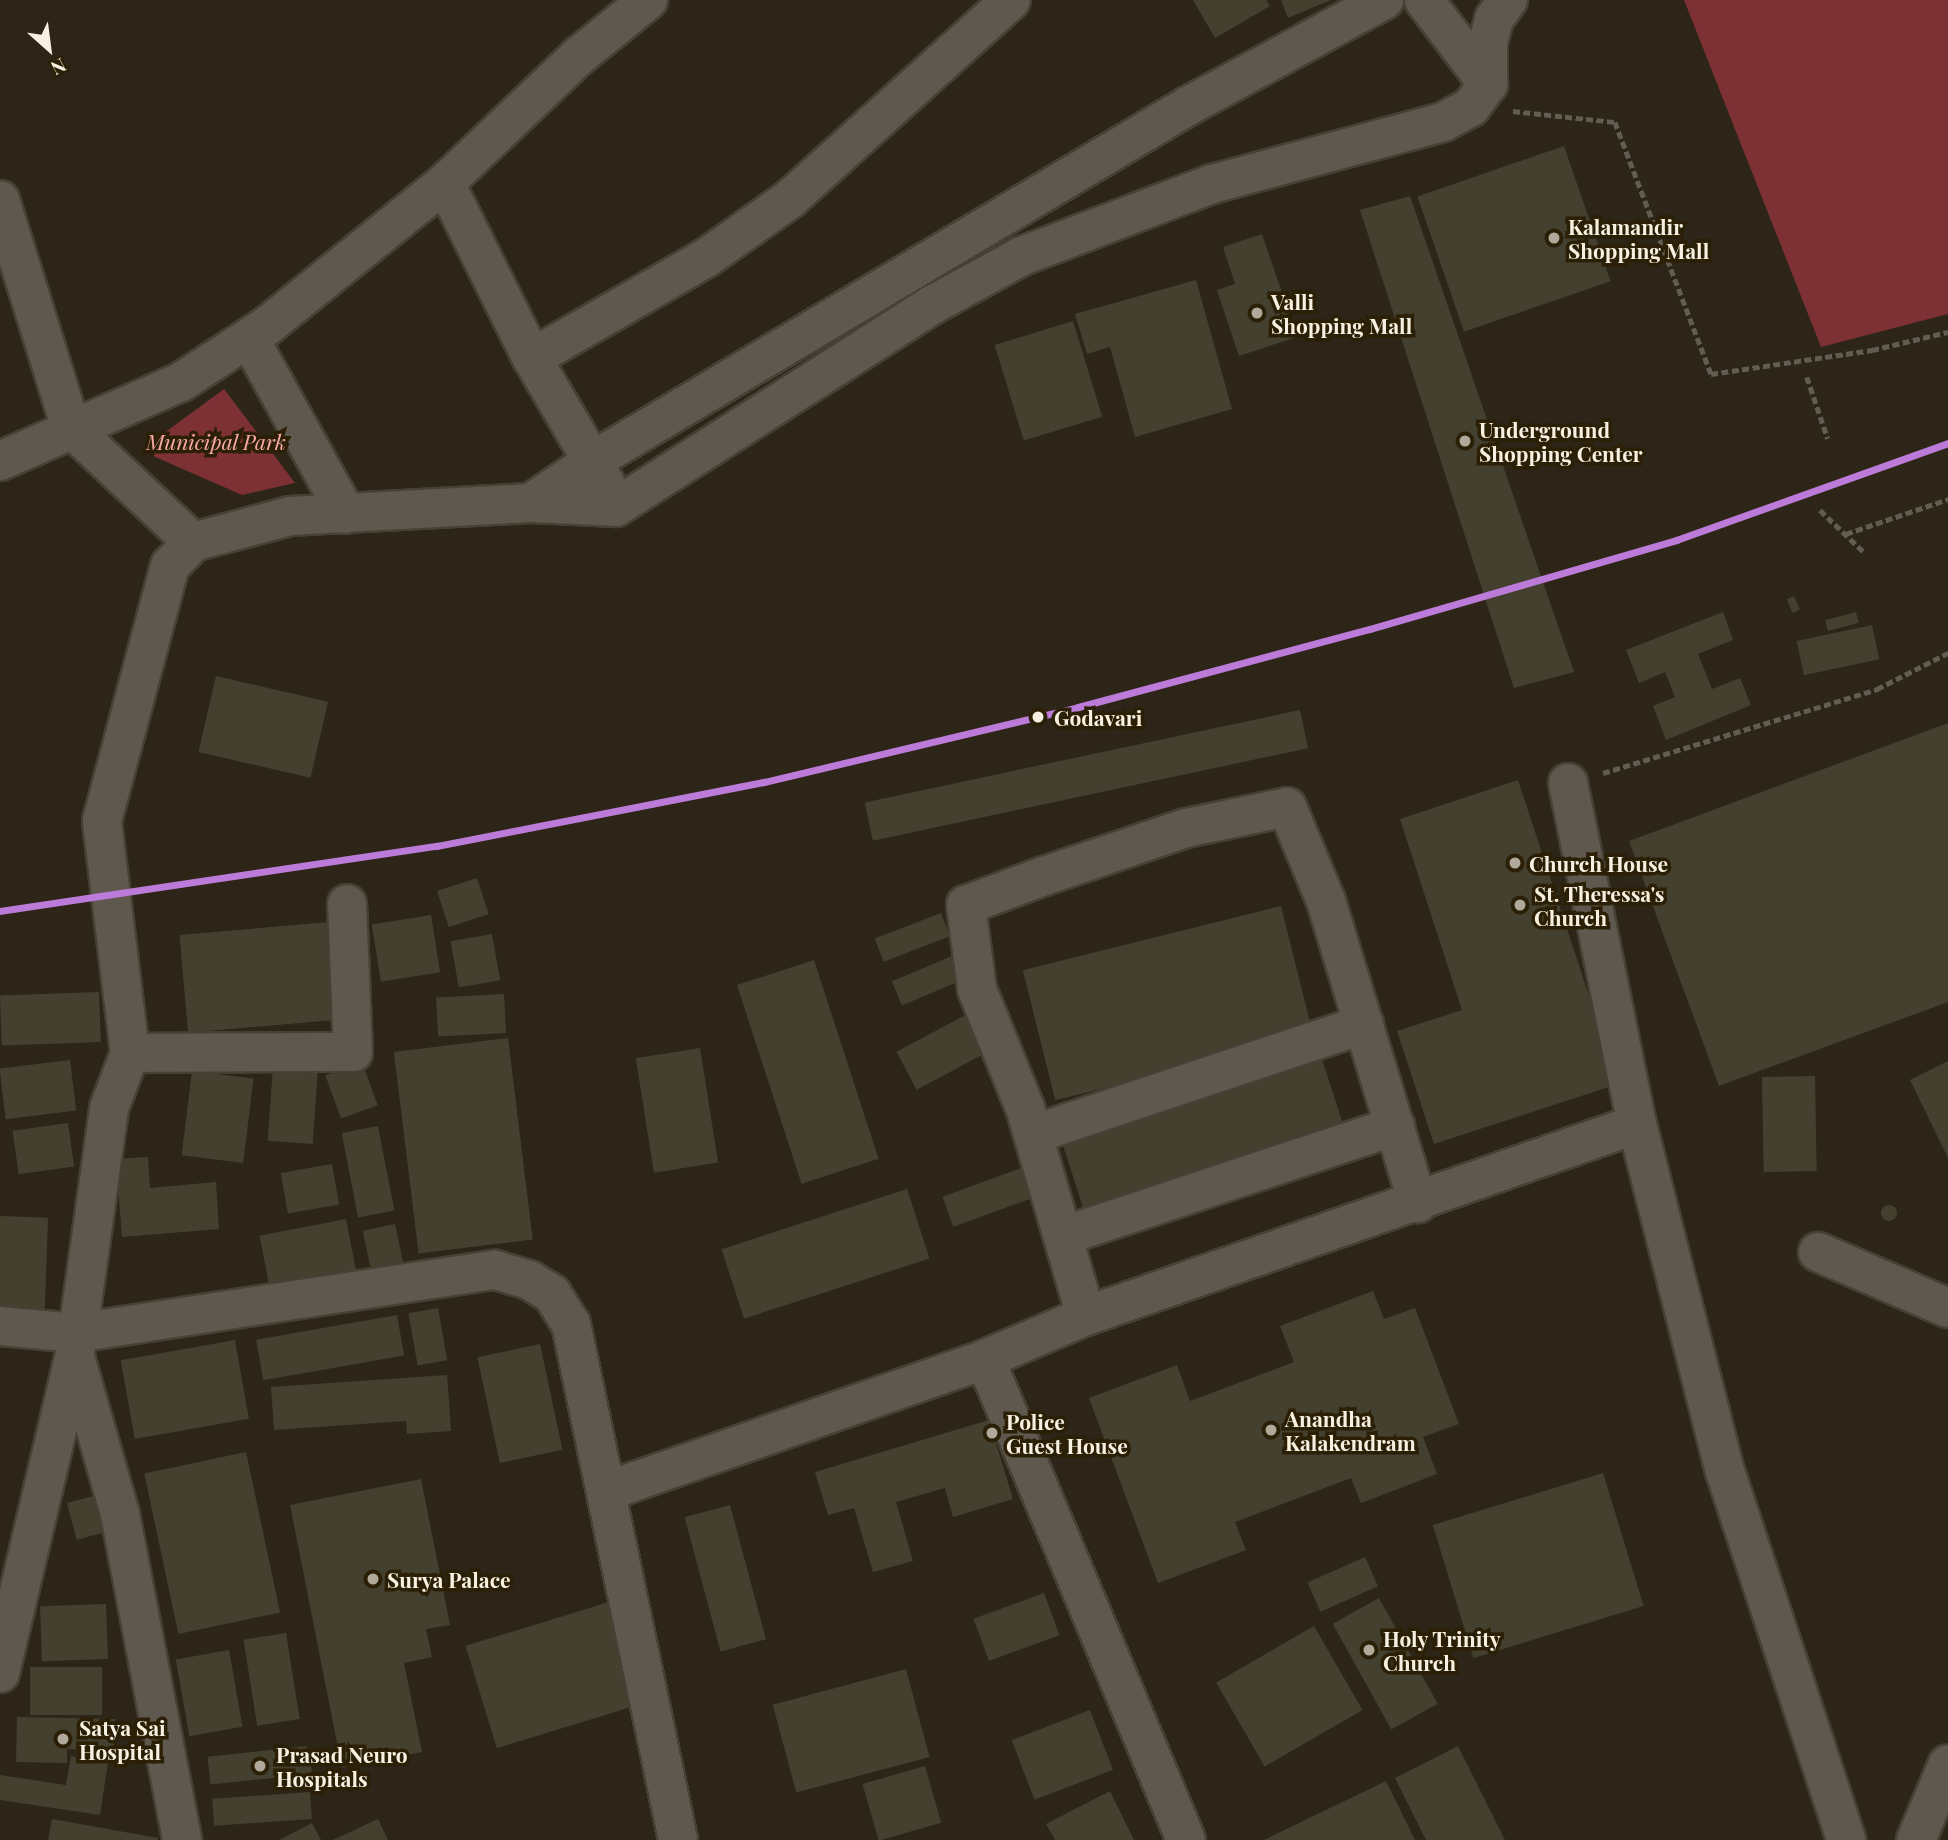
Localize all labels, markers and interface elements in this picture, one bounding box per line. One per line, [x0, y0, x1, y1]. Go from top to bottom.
north arrow [14, 14, 84, 84]
text: N [47, 53, 71, 82]
place label: Kalamandir Shopping Mall [1568, 213, 1709, 263]
marker: Kalamandir Shopping Mall [1546, 230, 1562, 246]
place label: Valli Shopping Mall [1271, 288, 1412, 338]
marker: Valli Shopping Mall [1249, 305, 1265, 321]
place label: Underground Shopping Center [1479, 416, 1643, 466]
park label: Municipal Park [146, 428, 286, 454]
marker: Underground Shopping Center [1457, 433, 1473, 449]
place label: Godavari [1054, 704, 1142, 730]
marker: Godavari [1028, 707, 1048, 727]
place label: Church House [1529, 850, 1668, 876]
marker: Church House [1507, 855, 1523, 871]
place label: St. Theressa's Church [1534, 880, 1665, 930]
marker: St. Theressa's Church [1512, 897, 1528, 913]
place label: Anandha Kalakendram [1285, 1405, 1416, 1455]
place label: Police Guest House [1006, 1408, 1128, 1458]
marker: Anandha Kalakendram [1263, 1422, 1279, 1438]
marker: Police Guest House [984, 1425, 1000, 1441]
place label: Surya Palace [387, 1566, 511, 1592]
marker: Surya Palace [365, 1571, 381, 1587]
place label: Holy Trinity Church [1383, 1625, 1502, 1675]
marker: Holy Trinity Church [1361, 1642, 1377, 1658]
place label: Satya Sai Hospital [79, 1714, 166, 1764]
marker: Satya Sai Hospital [53, 1729, 73, 1749]
place label: Prasad Neuro Hospitals [276, 1741, 408, 1791]
marker: Prasad Neuro Hospitals [250, 1756, 270, 1776]

